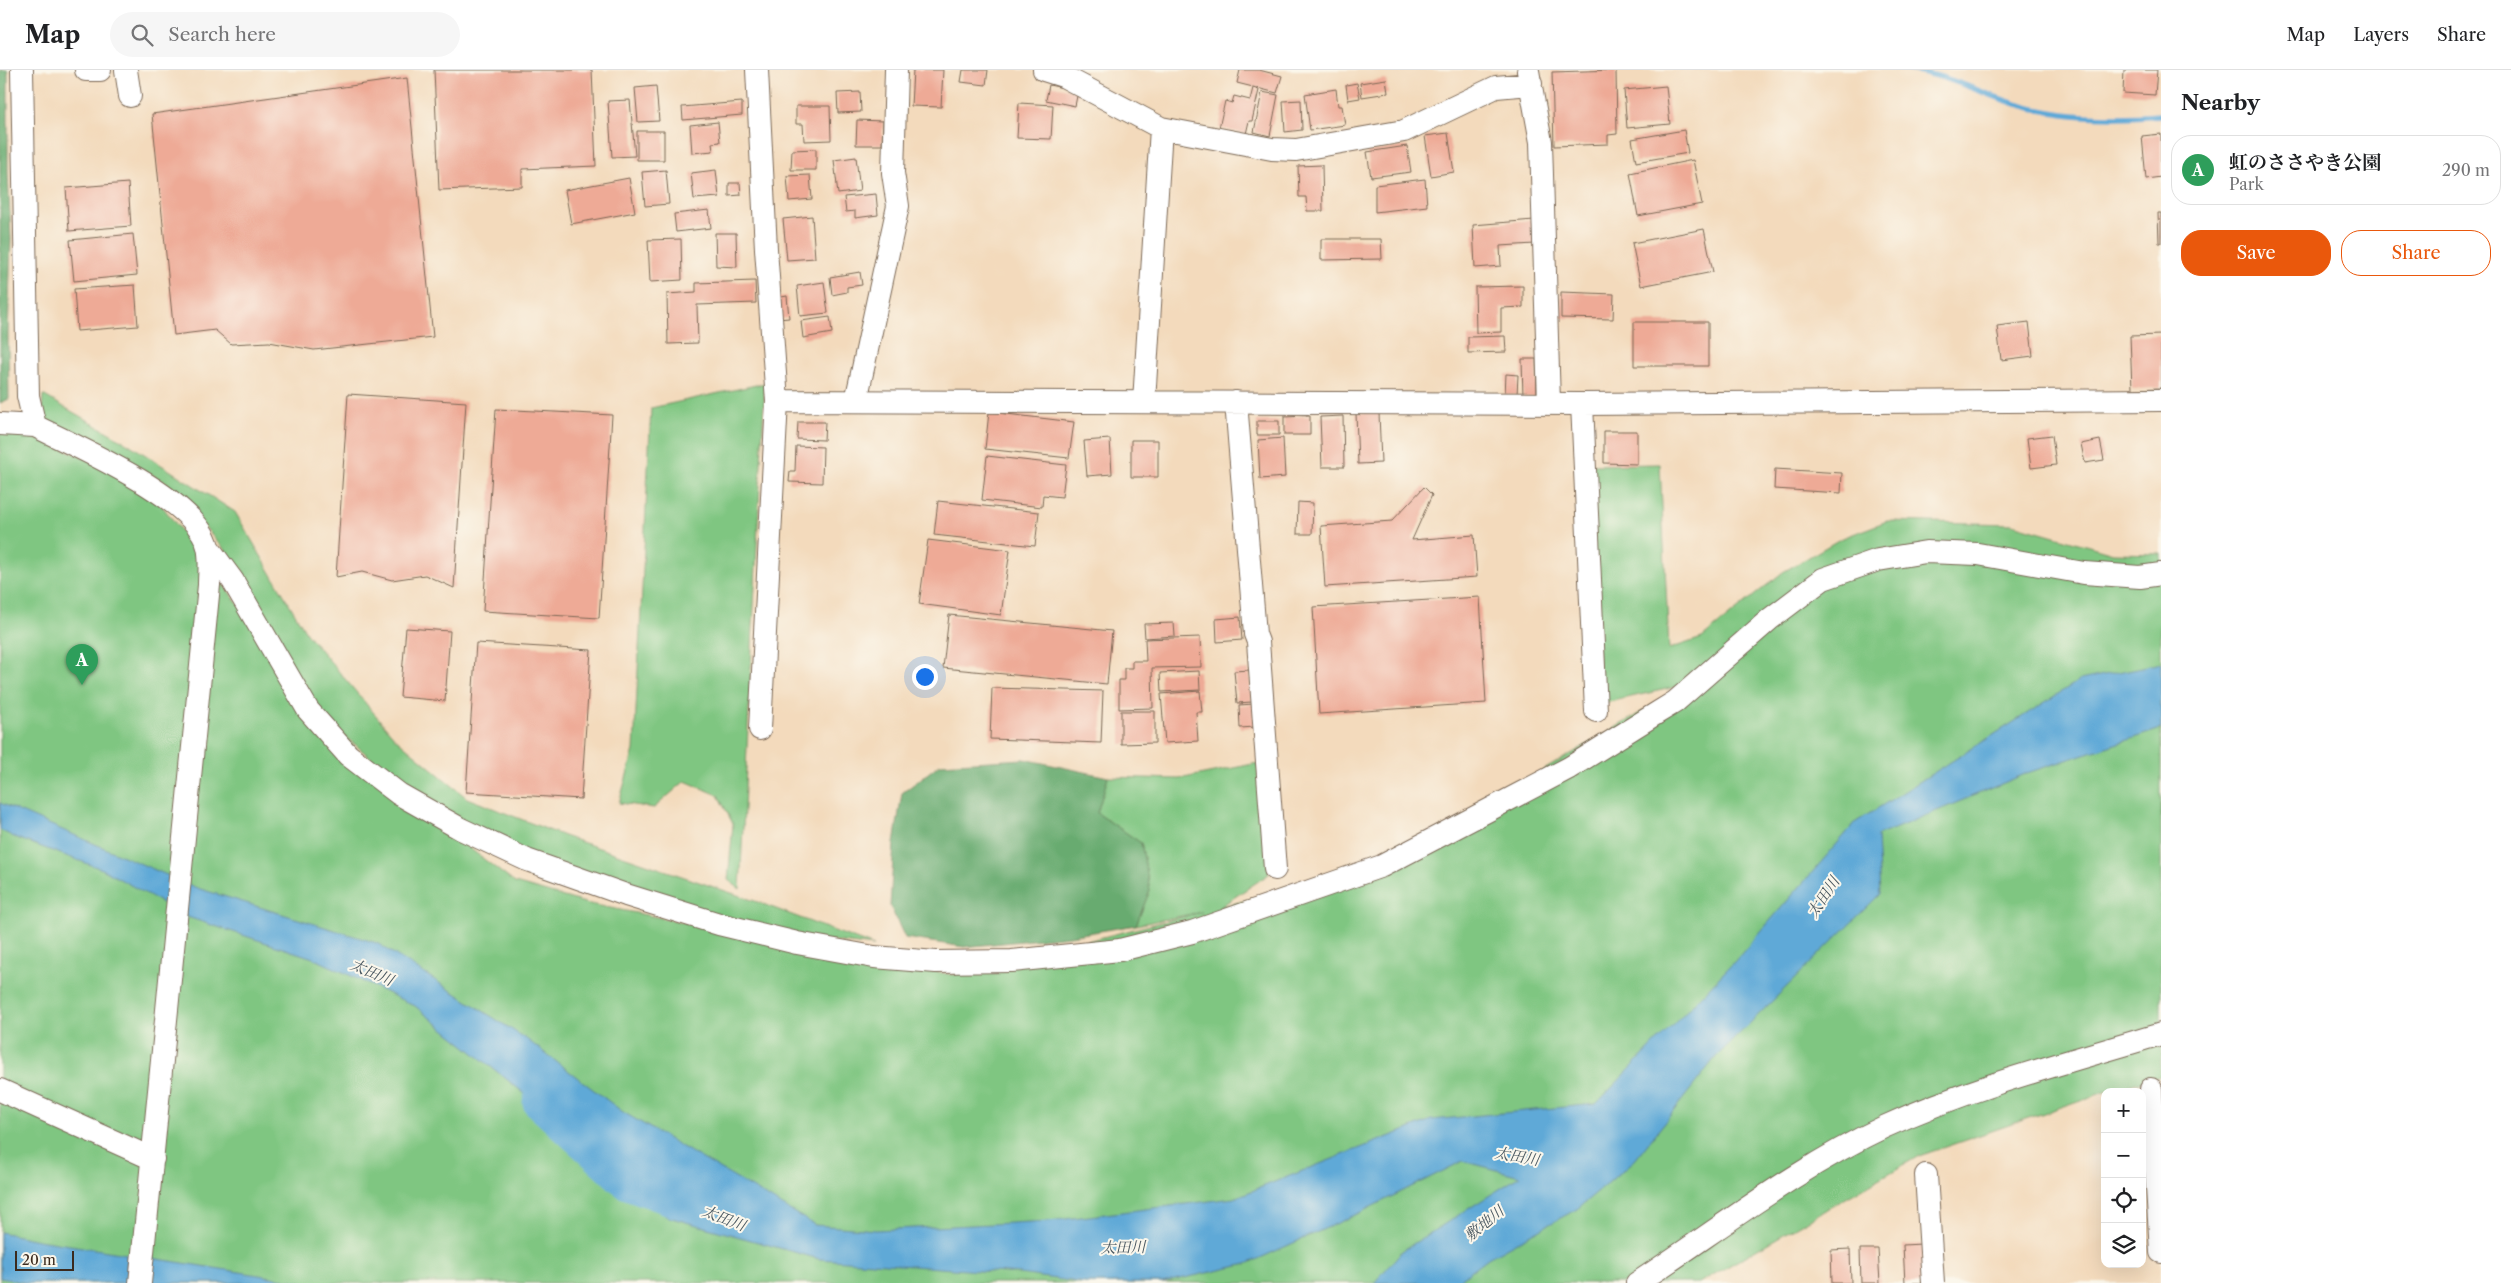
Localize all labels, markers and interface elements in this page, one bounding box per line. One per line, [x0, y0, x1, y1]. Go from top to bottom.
search box [110, 12, 460, 57]
text: Map [25, 20, 80, 49]
icon: search [128, 21, 156, 49]
text: Search here [168, 23, 276, 46]
text: Map [2287, 24, 2325, 46]
text: Layers [2353, 24, 2409, 46]
text: Share [2437, 24, 2486, 46]
text: Nearby [2181, 90, 2260, 115]
text: 虹のささやき公園 [2229, 151, 2381, 174]
text: A [2192, 160, 2204, 180]
text: 290 m [2442, 160, 2490, 180]
text: Park [2229, 174, 2264, 194]
button: Save [2181, 230, 2331, 276]
button: Share [2341, 230, 2491, 276]
pin: A [66, 644, 98, 685]
your location [912, 664, 938, 690]
water label: 太田川 [1803, 871, 1844, 921]
water label: 太田川 [348, 954, 398, 990]
map controls [2101, 1088, 2146, 1268]
button: + [2101, 1088, 2146, 1133]
button: − [2101, 1133, 2146, 1178]
water label: 太田川 [1493, 1143, 1543, 1170]
button: locate [2101, 1178, 2146, 1223]
water label: 敷地川 [1461, 1200, 1509, 1245]
water label: 太田川 [700, 1201, 750, 1236]
button: layers [2101, 1223, 2146, 1268]
water label: 太田川 [1100, 1237, 1148, 1257]
scale bar [15, 1248, 74, 1271]
text: 20 m [22, 1251, 56, 1269]

